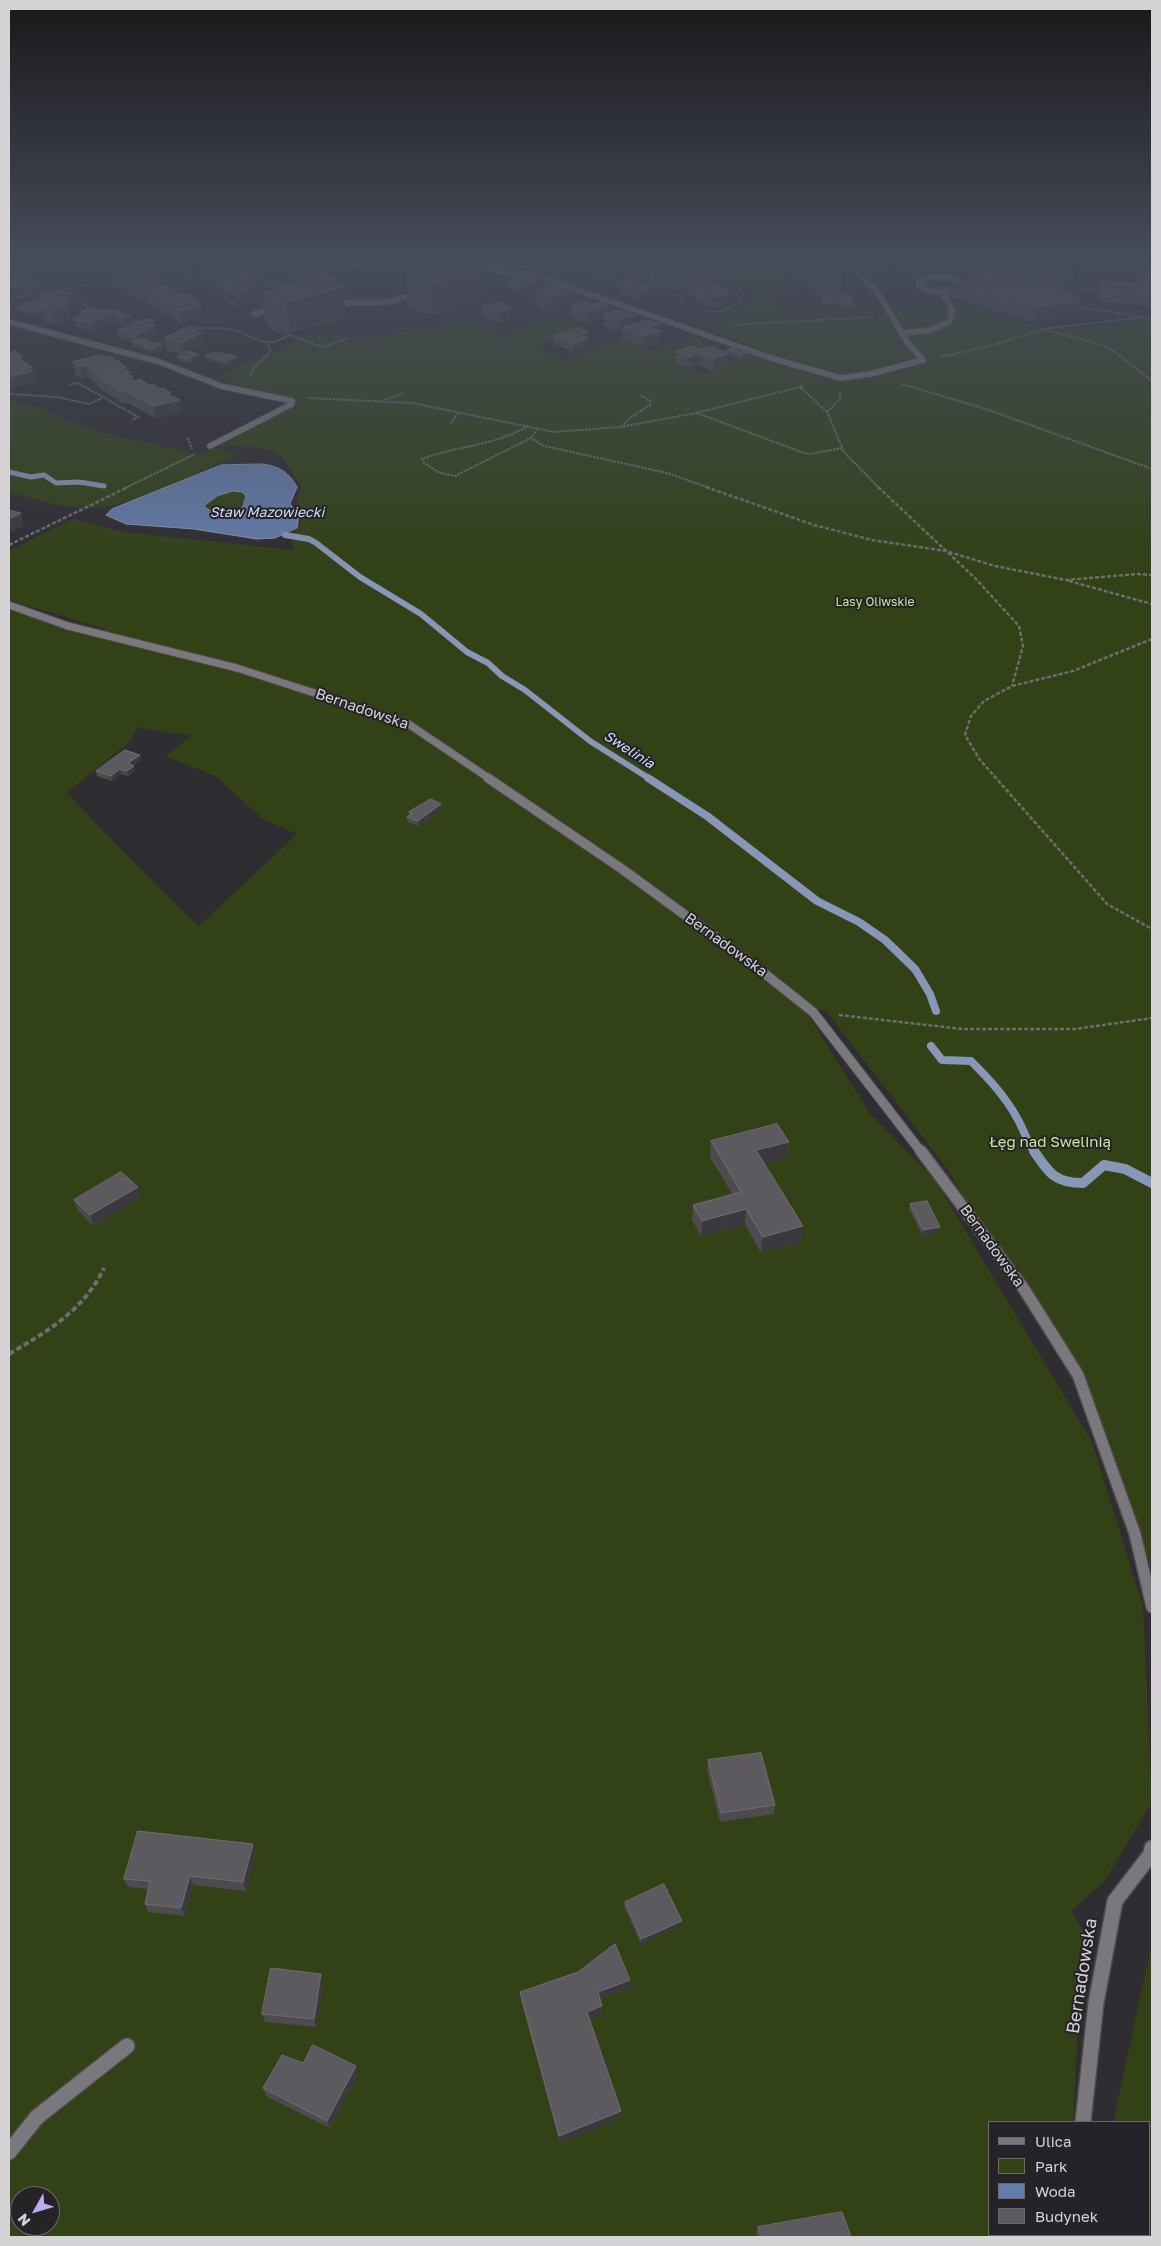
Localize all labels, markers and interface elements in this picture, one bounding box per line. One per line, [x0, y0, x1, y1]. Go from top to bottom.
water label: Staw Mazowiecki [210, 505, 324, 521]
park label: Lasy Oliwskie [836, 595, 914, 609]
street label: Bernadowska [313, 685, 411, 733]
water label: Swelinia [601, 728, 657, 772]
street label: Bernadowska [681, 909, 771, 981]
park label: Łęg nad Swelinią [989, 1133, 1111, 1151]
street label: Bernadowska [956, 1201, 1028, 1291]
street label: Bernadowska [1062, 1917, 1102, 2035]
legend [988, 2121, 1151, 2236]
text: Ulica [1035, 2132, 1071, 2150]
text: Park [1035, 2157, 1067, 2175]
text: Woda [1035, 2182, 1076, 2200]
north arrow [10, 2186, 60, 2236]
text: Budynek [1035, 2207, 1098, 2225]
text: N [14, 2211, 34, 2230]

